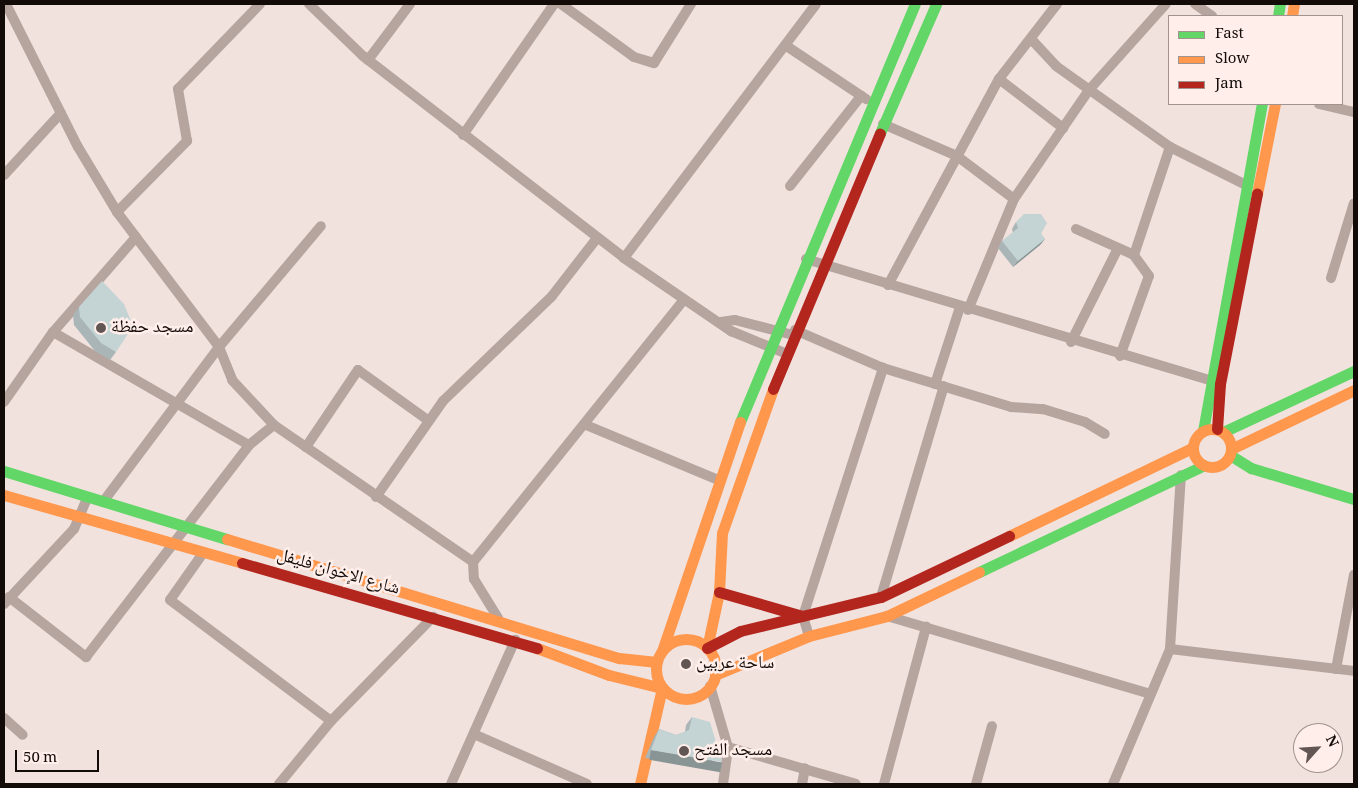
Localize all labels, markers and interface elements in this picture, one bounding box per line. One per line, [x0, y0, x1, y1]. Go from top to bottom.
legend [1168, 15, 1343, 105]
text: Fast [1215, 22, 1244, 48]
text: Slow [1215, 47, 1249, 73]
text: Jam [1215, 72, 1243, 98]
place label: مسجد حفظة [111, 317, 194, 339]
marker: مسجد حفظة [95, 322, 107, 334]
street label: شارع الإخوان فليفل [274, 545, 402, 601]
place label: ساحة عربين [696, 653, 774, 675]
marker: ساحة عربين [680, 658, 692, 670]
north arrow [1293, 723, 1343, 773]
text: N [1317, 732, 1344, 752]
scale bar [18, 740, 101, 772]
place label: مسجد الفتح [694, 740, 772, 762]
marker: مسجد الفتح [678, 745, 690, 757]
text: 50 m [23, 746, 57, 772]

